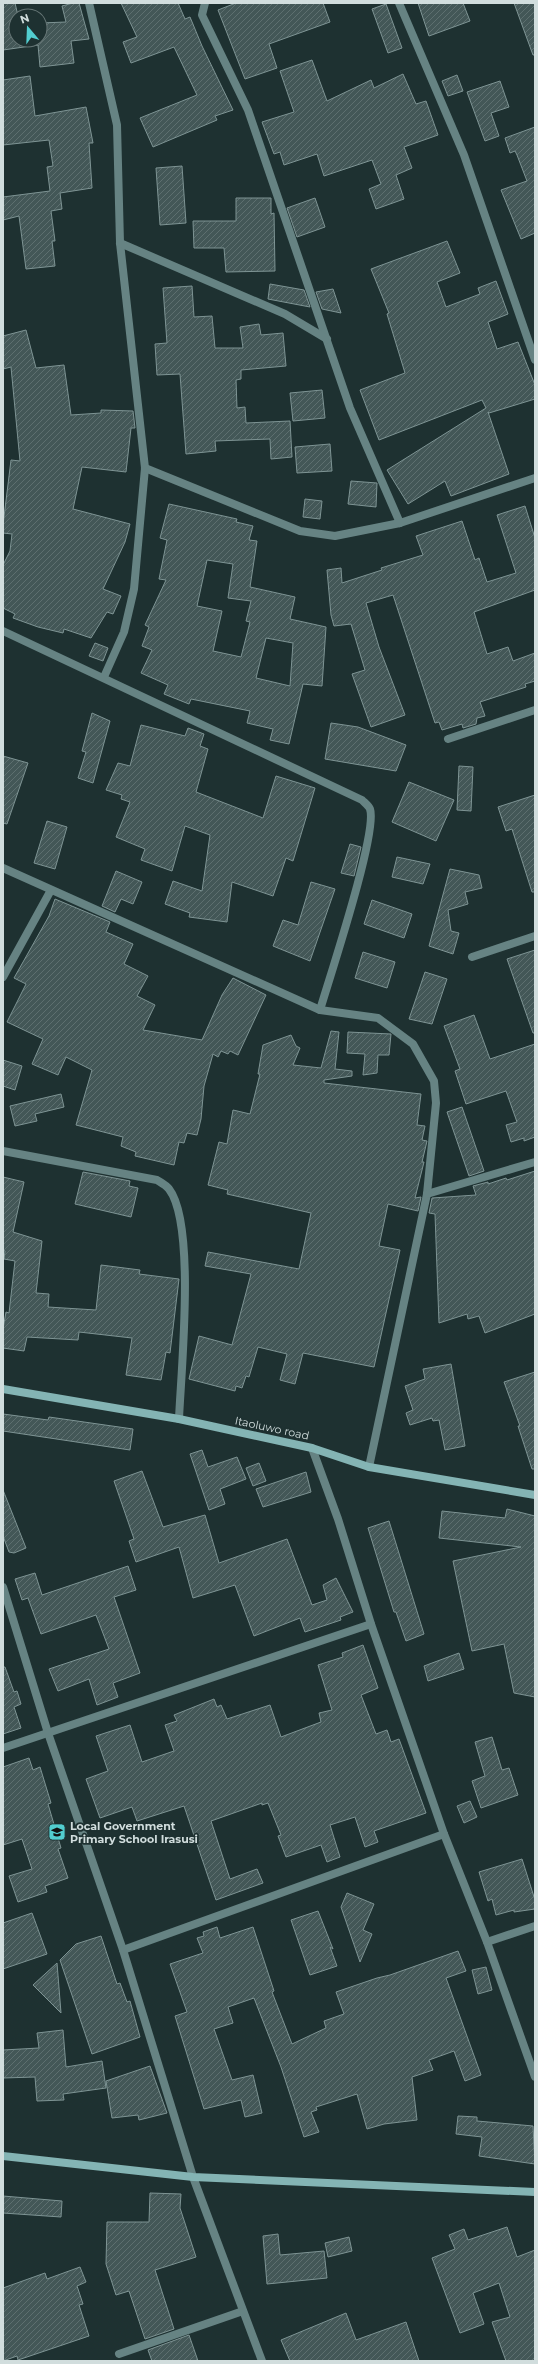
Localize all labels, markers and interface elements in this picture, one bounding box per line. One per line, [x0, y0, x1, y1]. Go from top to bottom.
north arrow [8, 8, 48, 48]
text: N [18, 10, 31, 27]
street label: Itaoluwo road [234, 1413, 310, 1443]
place label: Local Government Primary School Irasusi [70, 1819, 198, 1846]
school or university icon: Local Government Primary School Irasusi [47, 1822, 67, 1842]

